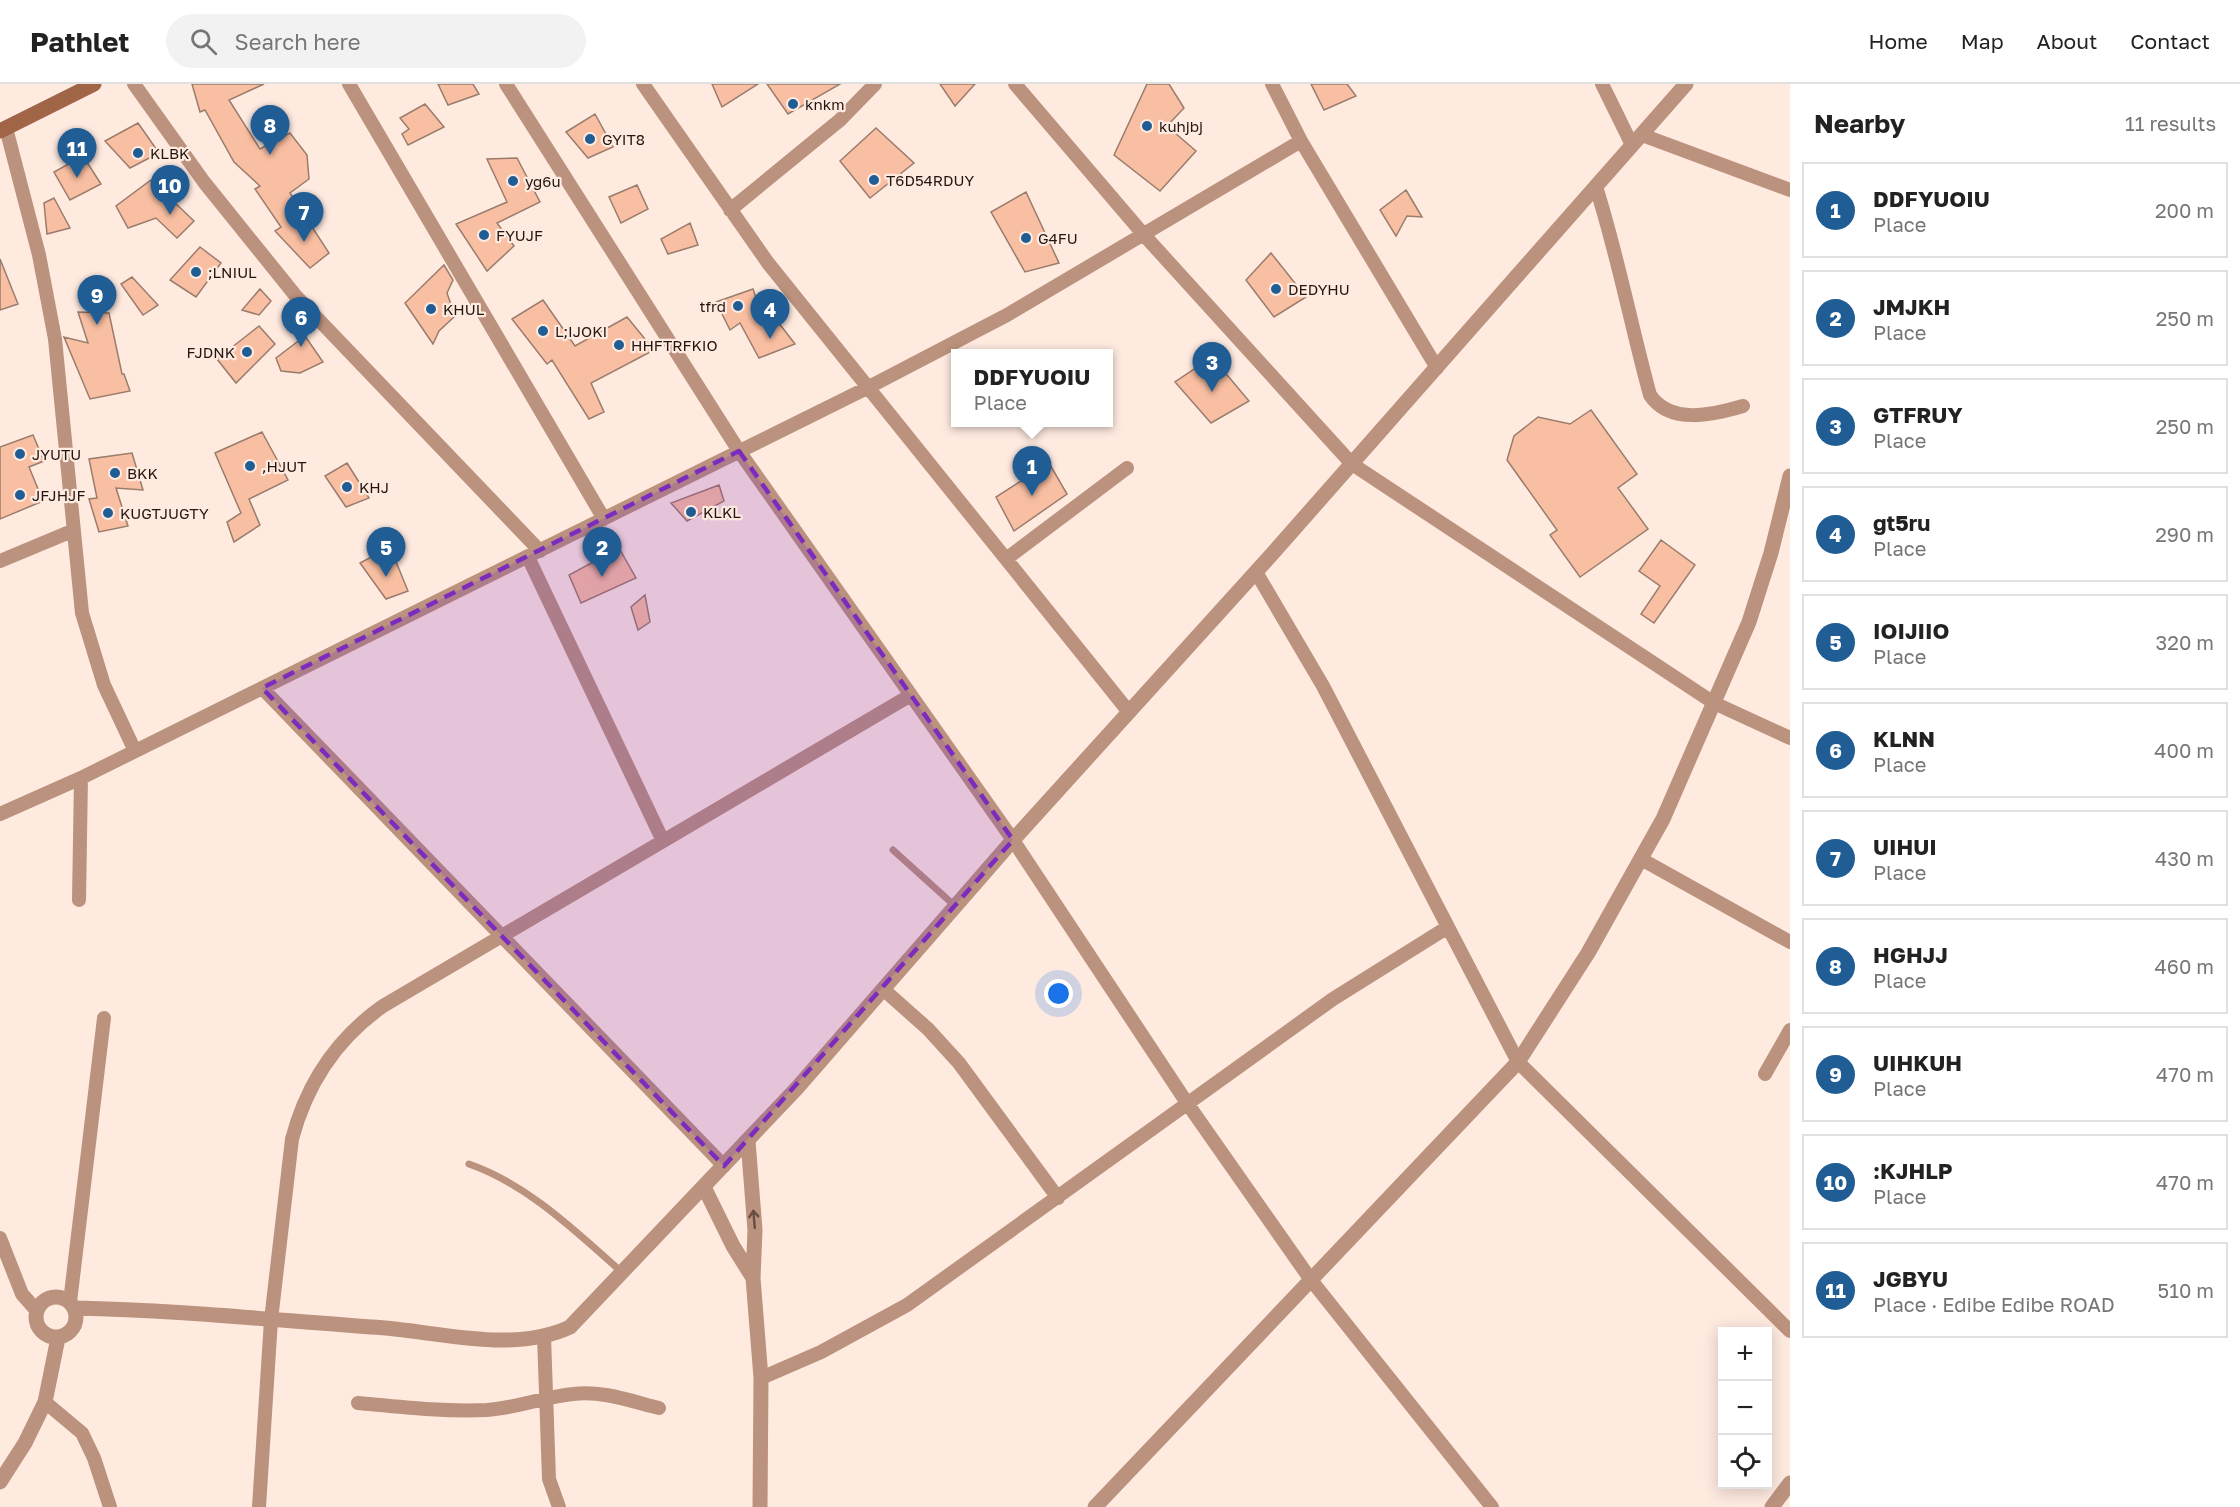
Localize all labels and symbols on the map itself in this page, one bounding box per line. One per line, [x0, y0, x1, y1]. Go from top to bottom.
place label: knkm [805, 95, 844, 113]
marker: knkm [786, 97, 800, 111]
pin: 8 [250, 106, 290, 155]
place label: kuhjbj [1159, 117, 1203, 135]
marker: kuhjbj [1140, 119, 1154, 133]
pin: 11 [58, 128, 97, 178]
place label: GYIT8 [602, 130, 645, 148]
marker: GYIT8 [583, 132, 597, 146]
place label: KLBK [150, 144, 189, 162]
marker: KLBK [131, 146, 145, 160]
pin: 10 [150, 166, 190, 215]
place label: T6D54RDUY [886, 171, 974, 189]
place label: yg6u [525, 172, 560, 190]
marker: T6D54RDUY [867, 173, 881, 187]
marker: yg6u [506, 174, 520, 188]
pin: 7 [284, 192, 324, 242]
place label: FYUJF [496, 226, 543, 244]
marker: FYUJF [477, 228, 491, 242]
place label: G4FU [1038, 229, 1078, 247]
marker: G4FU [1019, 231, 1033, 245]
place label: ;LNIUL [208, 263, 257, 281]
marker: ;LNIUL [189, 265, 203, 279]
pin: 9 [78, 276, 116, 325]
place label: DEDYHU [1288, 280, 1350, 298]
marker: DEDYHU [1269, 282, 1283, 296]
pin: 4 [750, 290, 790, 339]
place label: tfrd [700, 297, 726, 315]
pin: 6 [282, 298, 320, 347]
marker: tfrd [731, 299, 745, 313]
place label: KHUL [443, 300, 485, 318]
marker: KHUL [424, 302, 438, 316]
place label: L;IJOKI [555, 322, 607, 340]
marker: L;IJOKI [536, 324, 550, 338]
place label: HHFTRFKIO [631, 336, 718, 354]
marker: HHFTRFKIO [612, 338, 626, 352]
pin: 3 [1192, 342, 1232, 392]
place label: FJDNK [186, 343, 235, 361]
marker: FJDNK [240, 345, 254, 359]
place label: JYUTU [32, 445, 81, 463]
pin: 1 [1012, 446, 1052, 496]
marker: JYUTU [13, 447, 27, 461]
place label: ,HJUT [262, 457, 306, 475]
marker: ,HJUT [243, 459, 257, 473]
place label: BKK [127, 464, 158, 482]
marker: BKK [108, 466, 122, 480]
place label: KHJ [359, 478, 389, 496]
marker: KHJ [340, 480, 354, 494]
place label: JFJHJF [32, 486, 85, 504]
marker: JFJHJF [13, 488, 27, 502]
place label: KLKL [703, 503, 741, 521]
place label: KUGTJUGTY [120, 504, 209, 522]
marker: KLKL [684, 505, 698, 519]
marker: KUGTJUGTY [101, 506, 115, 520]
pin: 5 [366, 528, 406, 577]
pin: 2 [582, 528, 622, 577]
your location [1044, 979, 1073, 1008]
one-way arrow [749, 1210, 760, 1230]

